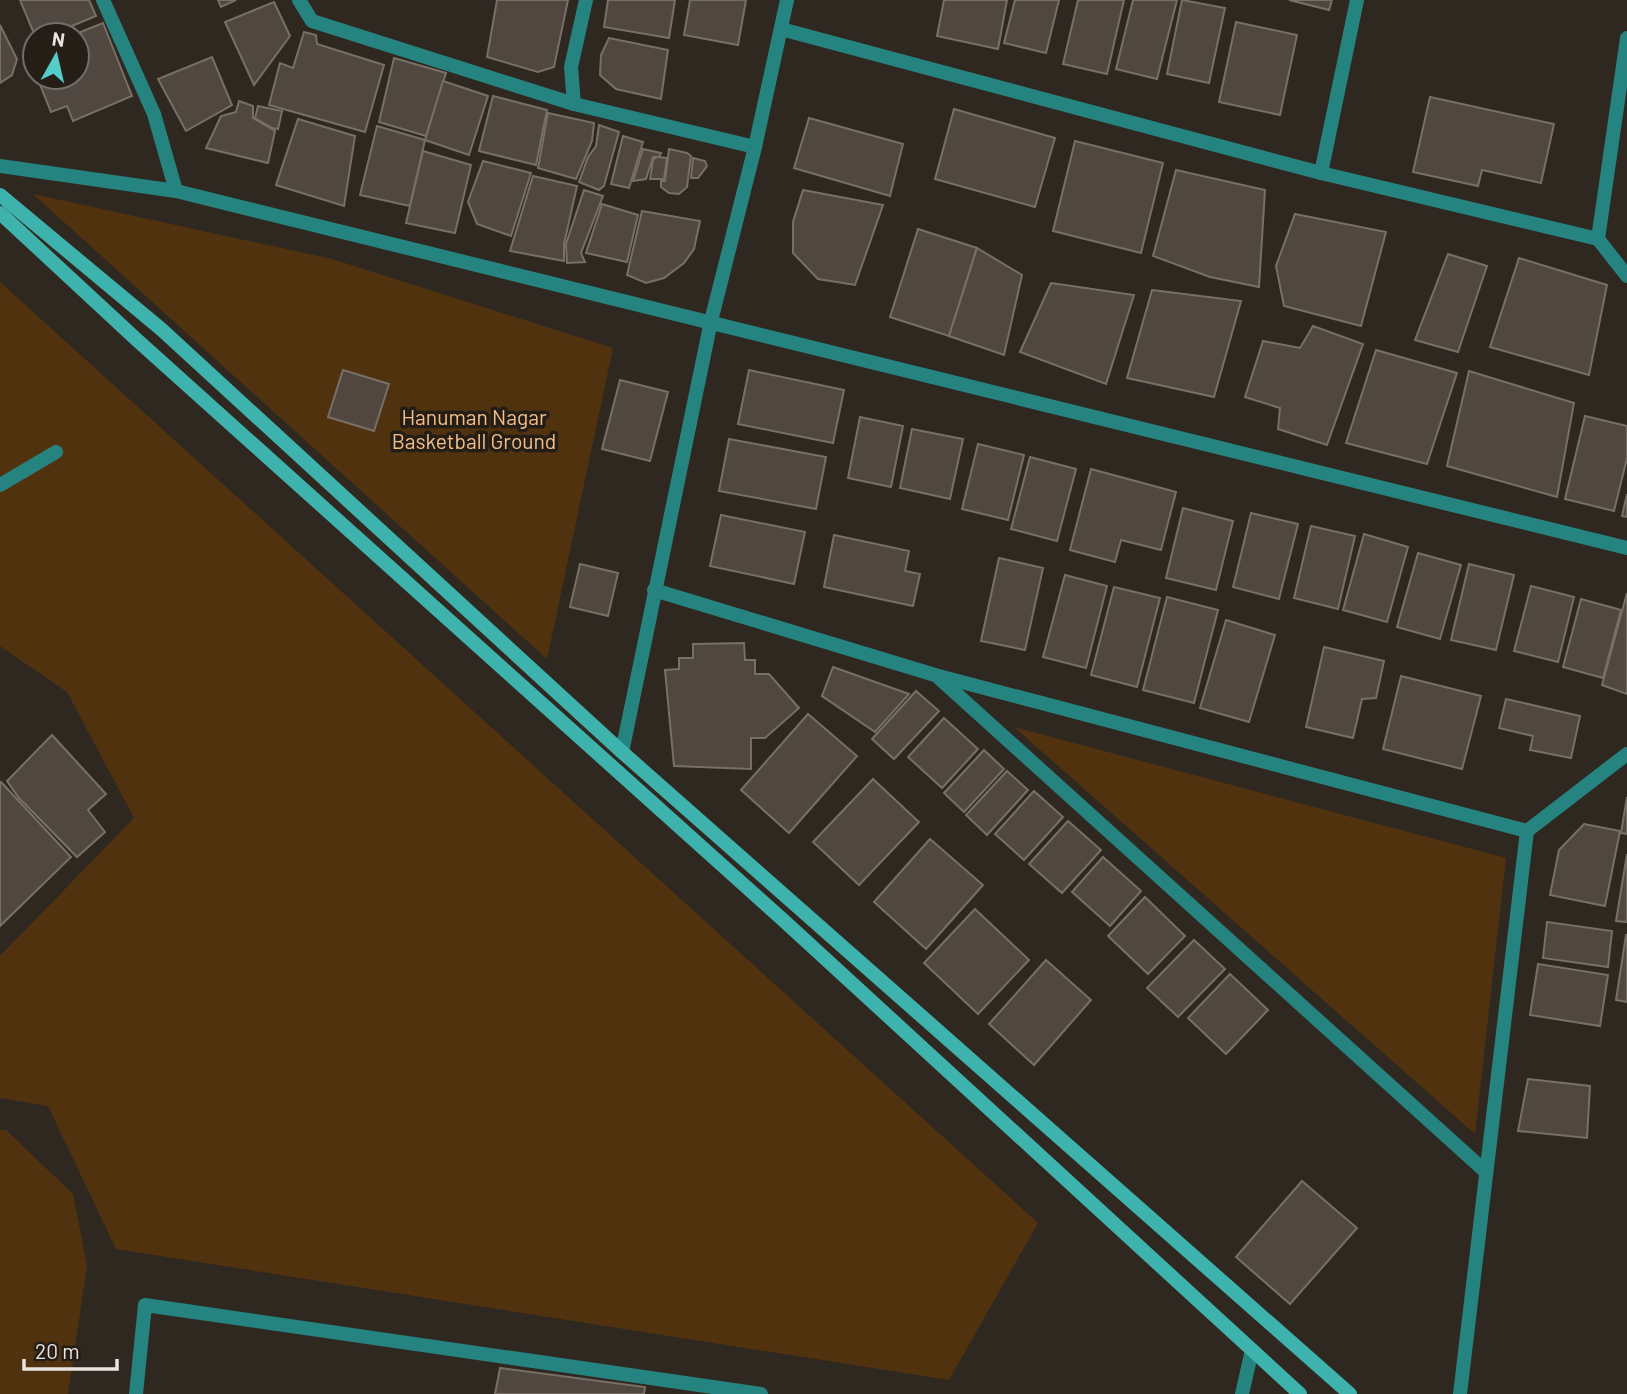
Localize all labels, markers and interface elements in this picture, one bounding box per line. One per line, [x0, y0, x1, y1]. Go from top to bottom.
north arrow [21, 21, 91, 91]
text: N [51, 26, 66, 51]
park label: Hanuman Nagar Basketball Ground [392, 404, 556, 453]
scale bar [24, 1328, 117, 1372]
text: 20 m [35, 1338, 80, 1363]

